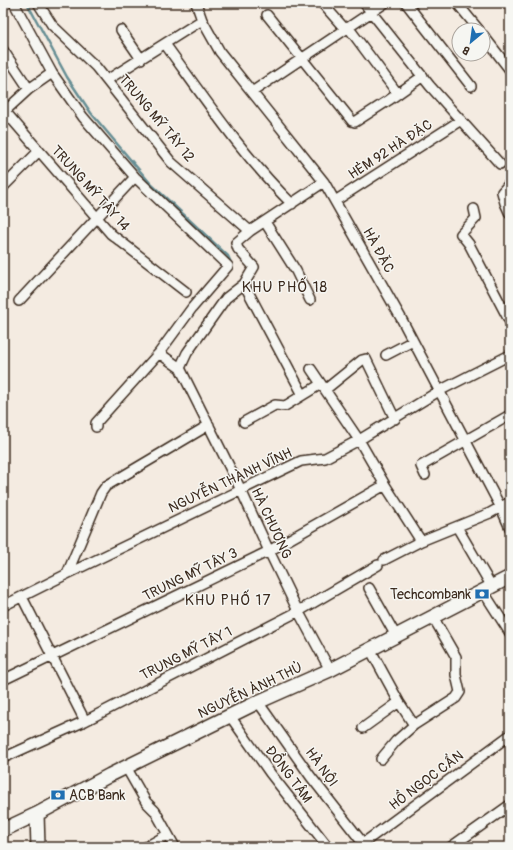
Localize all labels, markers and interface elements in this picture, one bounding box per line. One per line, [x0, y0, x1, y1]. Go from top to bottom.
north arrow [451, 22, 491, 62]
text: B [461, 43, 472, 58]
street label: TRUNG MỸ TÂY 12 [115, 71, 199, 166]
street label: HẺM 92 HÀ ĐẶC [345, 115, 436, 183]
street label: TRUNG MỸ TÂY 14 [48, 141, 134, 235]
street label: HÀ ĐẶC [359, 224, 399, 276]
district label: KHU PHỐ 18 [242, 276, 328, 297]
street label: NGUYỄN THÀNH VĨNH [164, 442, 295, 517]
street label: HÀ CHƯƠNG [248, 484, 296, 562]
street label: TRUNG MỸ TÂY 3 [140, 543, 241, 605]
place label: Techcombank [390, 586, 471, 603]
bank icon: Techcombank [474, 586, 490, 602]
district label: KHU PHỐ 17 [185, 589, 271, 610]
street label: TRUNG MỸ TÂY 1 [137, 622, 235, 684]
street label: NGUYỄN ẢNH THỦ [194, 656, 305, 722]
street label: ĐỒNG TÂM [262, 741, 318, 806]
street label: HÀ NỘI [302, 744, 342, 790]
street label: HỒ NGỌC CẨN [384, 745, 467, 814]
bank icon: ACB Bank [50, 787, 66, 803]
place label: ACB Bank [69, 787, 126, 804]

